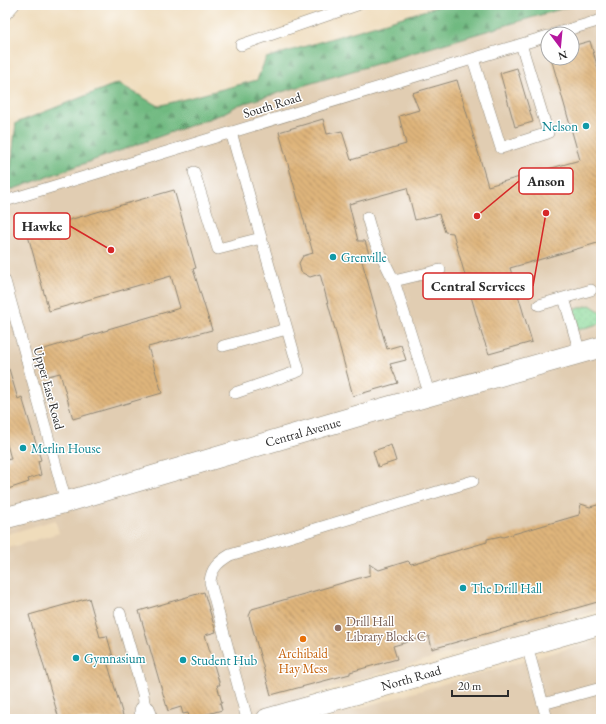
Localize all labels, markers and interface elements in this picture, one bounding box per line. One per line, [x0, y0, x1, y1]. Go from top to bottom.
north arrow [540, 26, 580, 66]
text: N [556, 48, 569, 64]
street label: South Road [241, 88, 304, 122]
place label: Nelson [542, 118, 578, 135]
marker: Nelson [581, 121, 591, 131]
callout: Anson [519, 168, 573, 194]
text: Anson [526, 172, 565, 190]
callout: Hawke [14, 213, 70, 239]
text: Hawke [22, 217, 62, 235]
place label: Grenville [341, 249, 387, 266]
marker: Grenville [328, 252, 338, 262]
callout: Central Services [423, 273, 533, 299]
text: Central Services [431, 277, 525, 295]
street label: Upper East Road [30, 345, 68, 432]
street label: Central Avenue [263, 413, 343, 451]
place label: Merlin House [31, 440, 101, 457]
marker: Merlin House [18, 443, 28, 453]
place label: The Drill Hall [471, 580, 542, 597]
marker: The Drill Hall [458, 583, 468, 593]
place label: Drill Hall Library Block C [346, 613, 426, 645]
marker: Drill Hall Library Block C [333, 623, 343, 633]
marker: Archibald Hay Mess [298, 634, 308, 644]
place label: Archibald Hay Mess [277, 645, 328, 677]
place label: Gymnasium [84, 650, 146, 667]
place label: Student Hub [191, 652, 258, 669]
marker: Gymnasium [71, 653, 81, 663]
marker: Student Hub [178, 655, 188, 665]
street label: North Road [379, 661, 443, 695]
scale bar [452, 672, 508, 698]
text: 20 m [458, 678, 482, 694]

